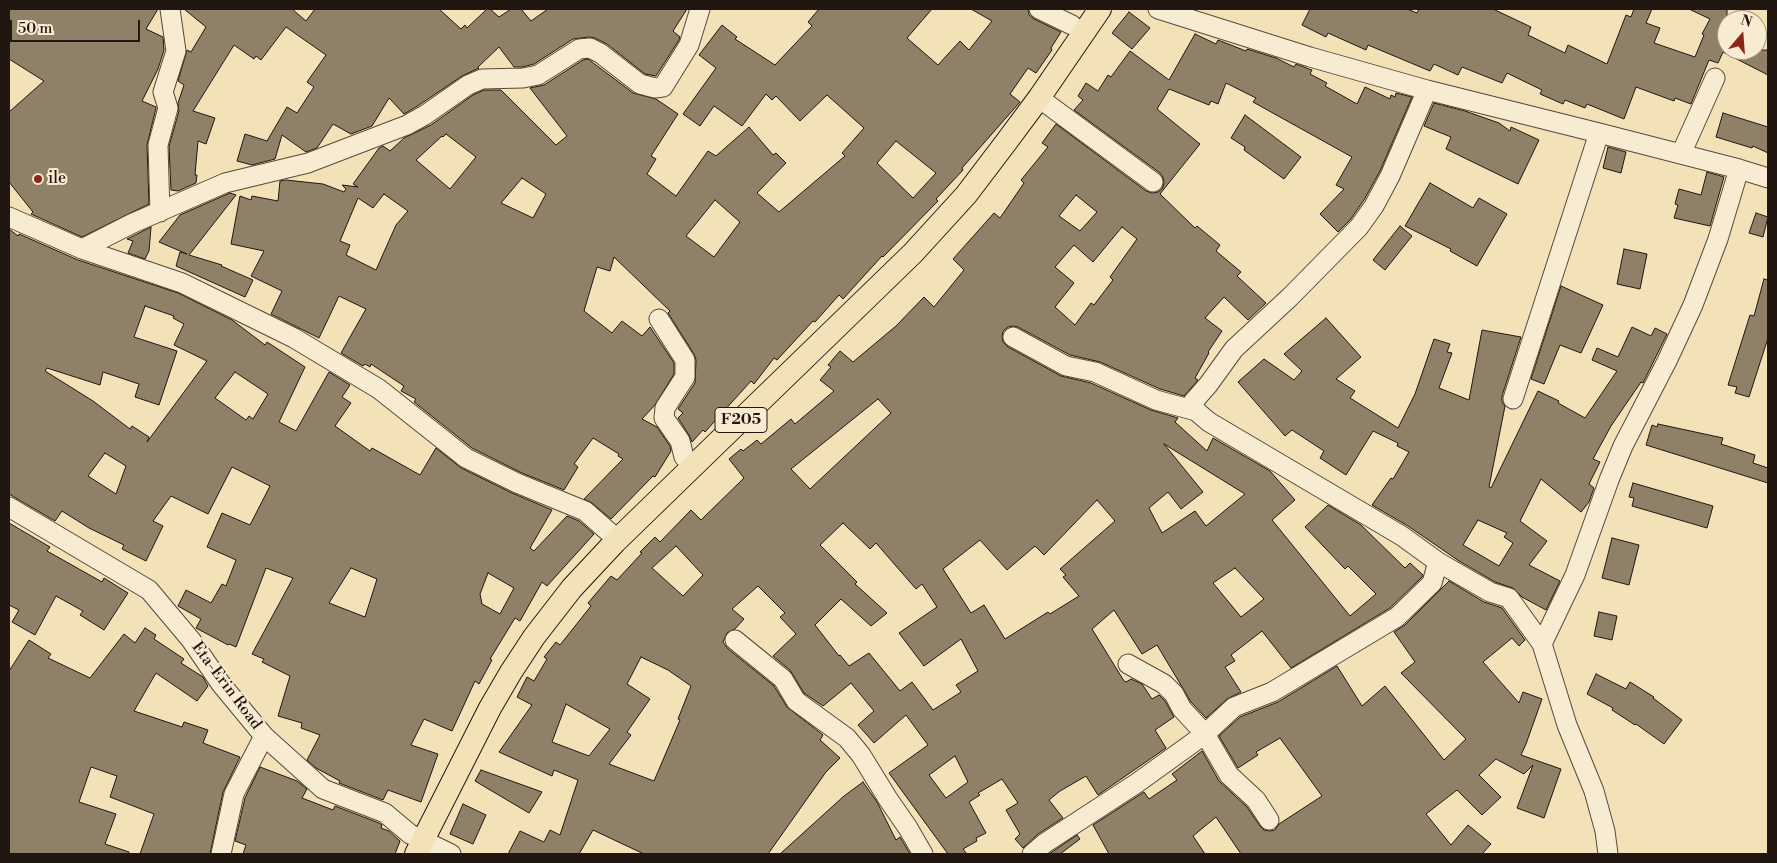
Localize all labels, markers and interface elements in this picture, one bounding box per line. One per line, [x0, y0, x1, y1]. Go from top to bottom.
scale bar [12, 10, 142, 42]
north arrow [1717, 10, 1767, 60]
text: N [1738, 11, 1754, 32]
text: 50 m [18, 19, 52, 38]
place label: ile [48, 169, 66, 189]
marker: ile [32, 173, 44, 185]
road number: F205 [715, 408, 767, 432]
street label: Eta-Erin Road [187, 638, 265, 734]

